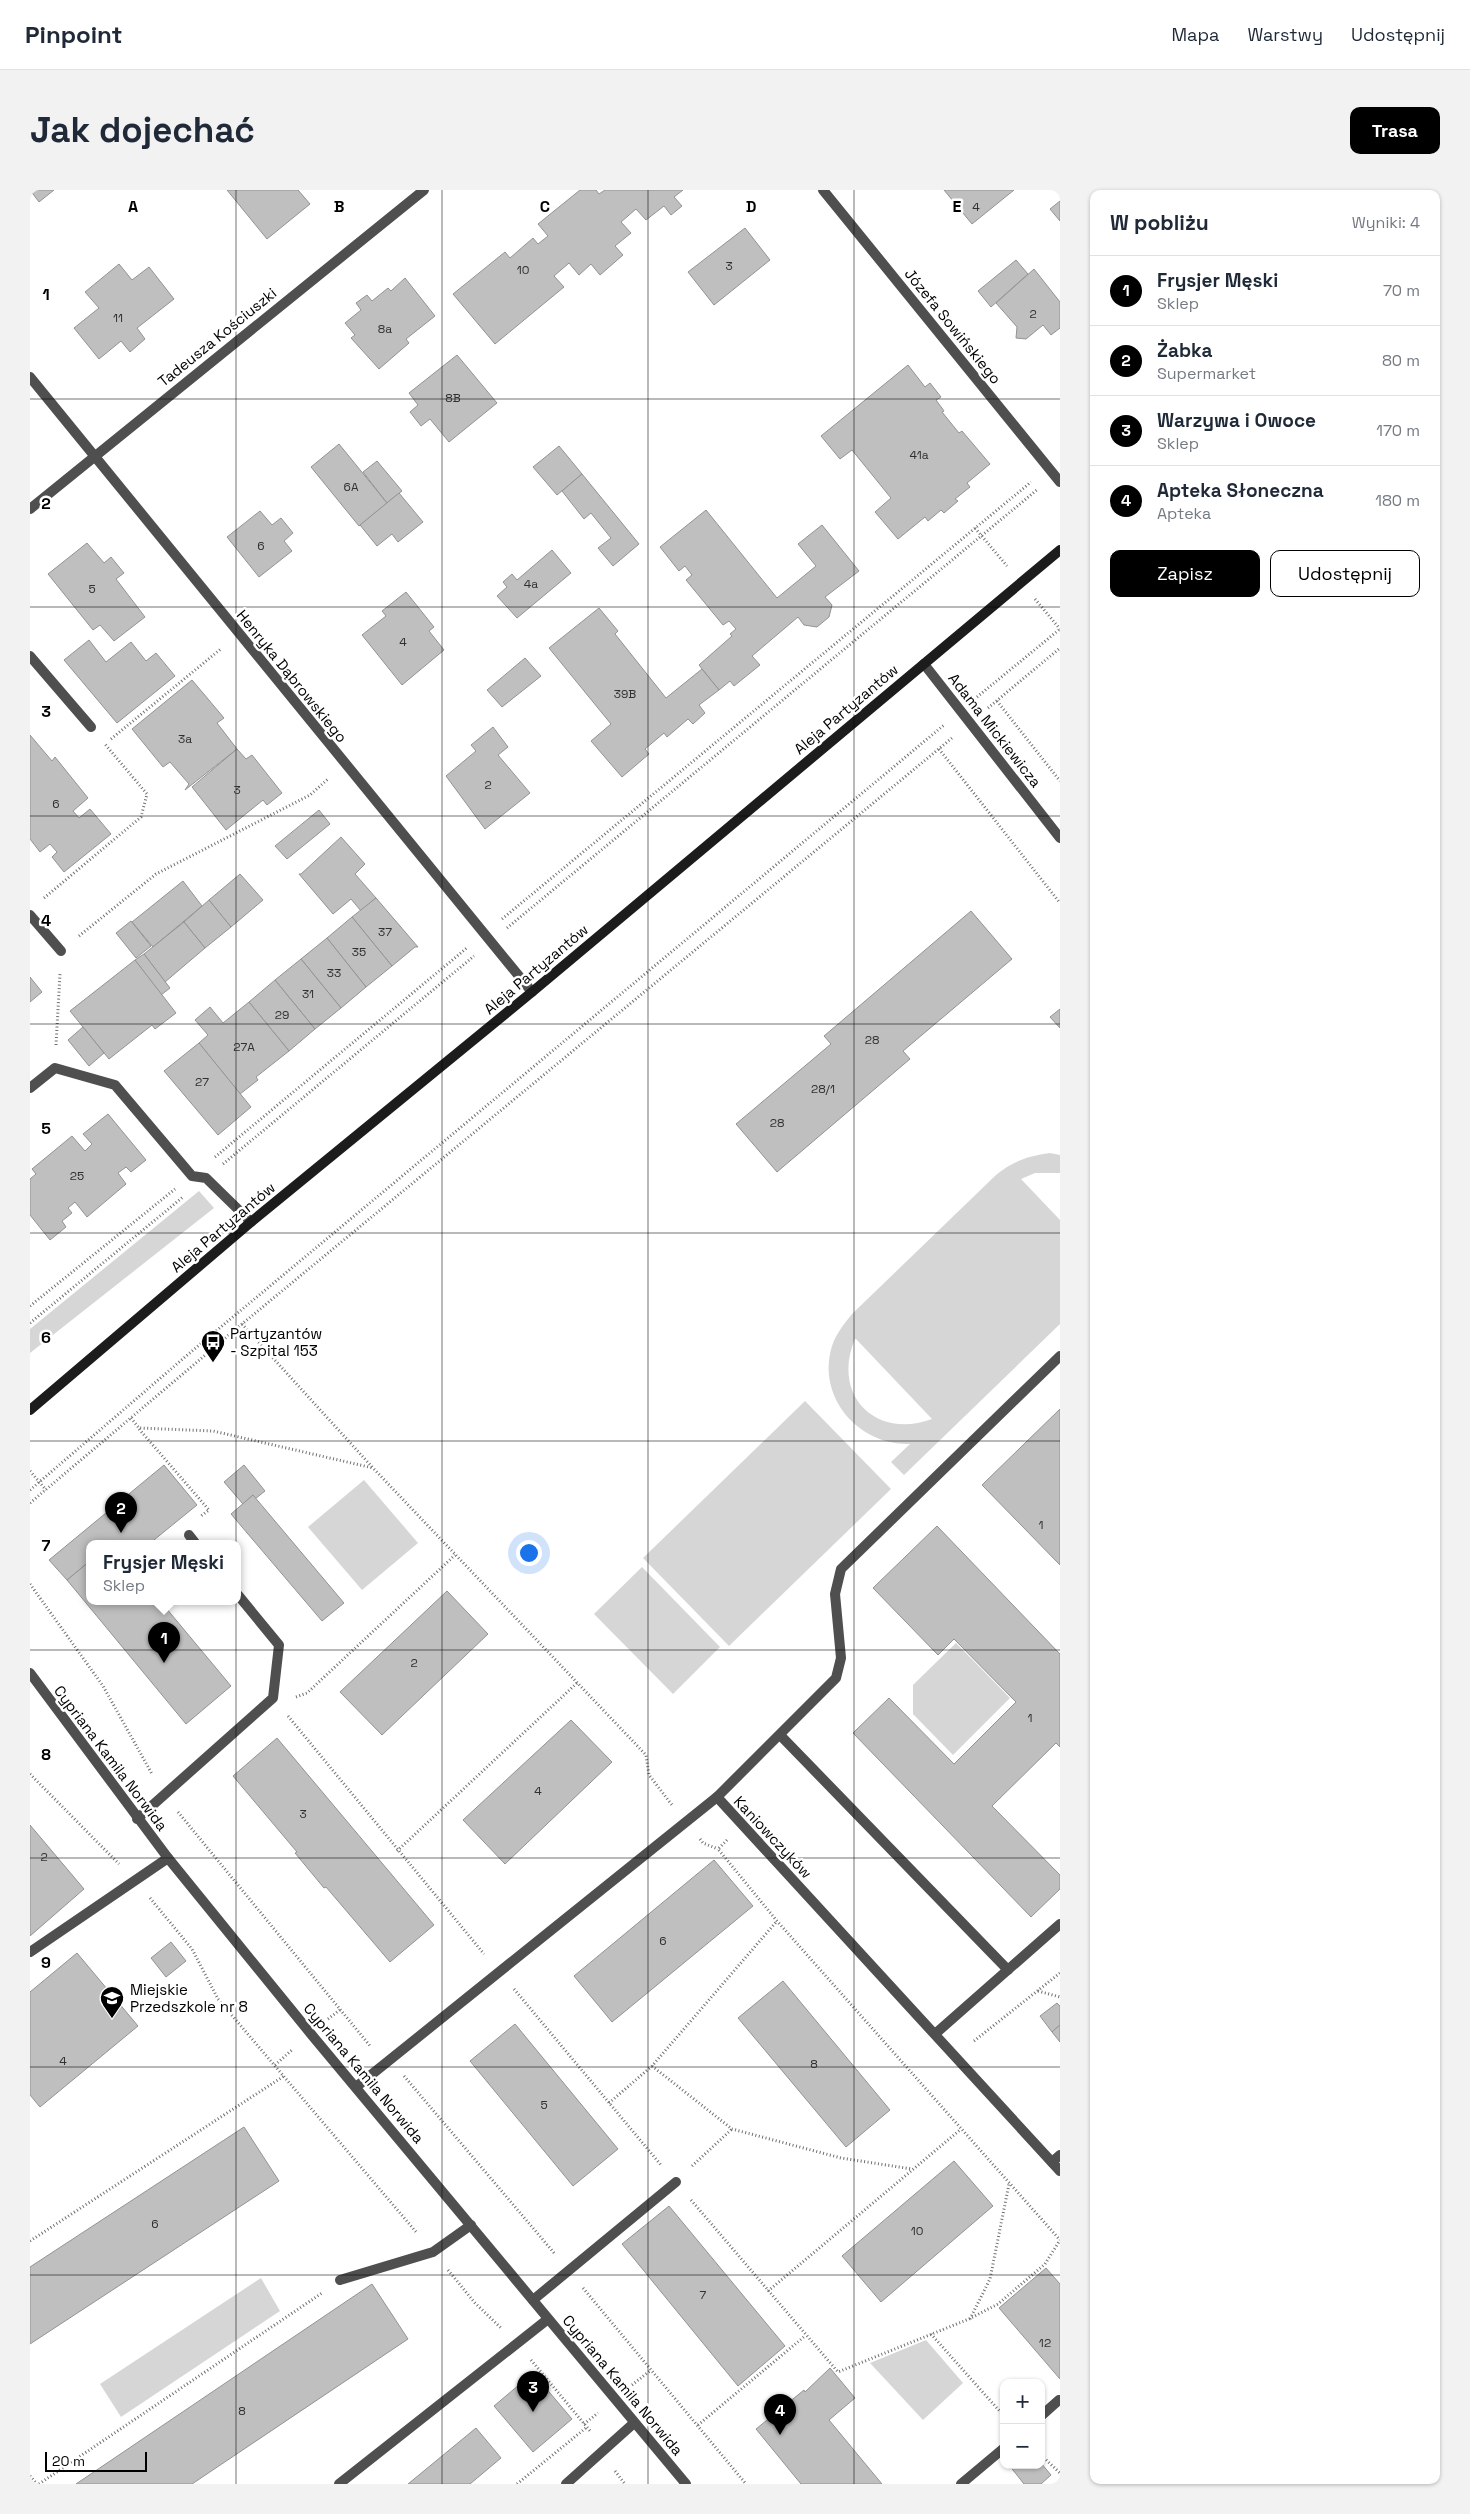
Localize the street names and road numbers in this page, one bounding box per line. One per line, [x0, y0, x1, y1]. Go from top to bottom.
street label: Józefa Sowińskiego [901, 264, 1005, 388]
street label: Tadeusza Kościuszki [154, 283, 280, 391]
street label: Henryka Dąbrowskiego [233, 606, 351, 746]
street label: Aleja Partyzantów [790, 660, 902, 758]
street label: Adama Mickiewicza [944, 669, 1046, 791]
street label: Aleja Partyzantów [480, 920, 592, 1018]
street label: Aleja Partyzantów [167, 1178, 279, 1276]
street label: Cypriana Kamila Norwida [50, 1681, 172, 1835]
street label: Kaniowczyków [730, 1792, 816, 1882]
street label: Cypriana Kamila Norwida [300, 1999, 429, 2147]
street label: Cypriana Kamila Norwida [559, 2311, 688, 2459]

